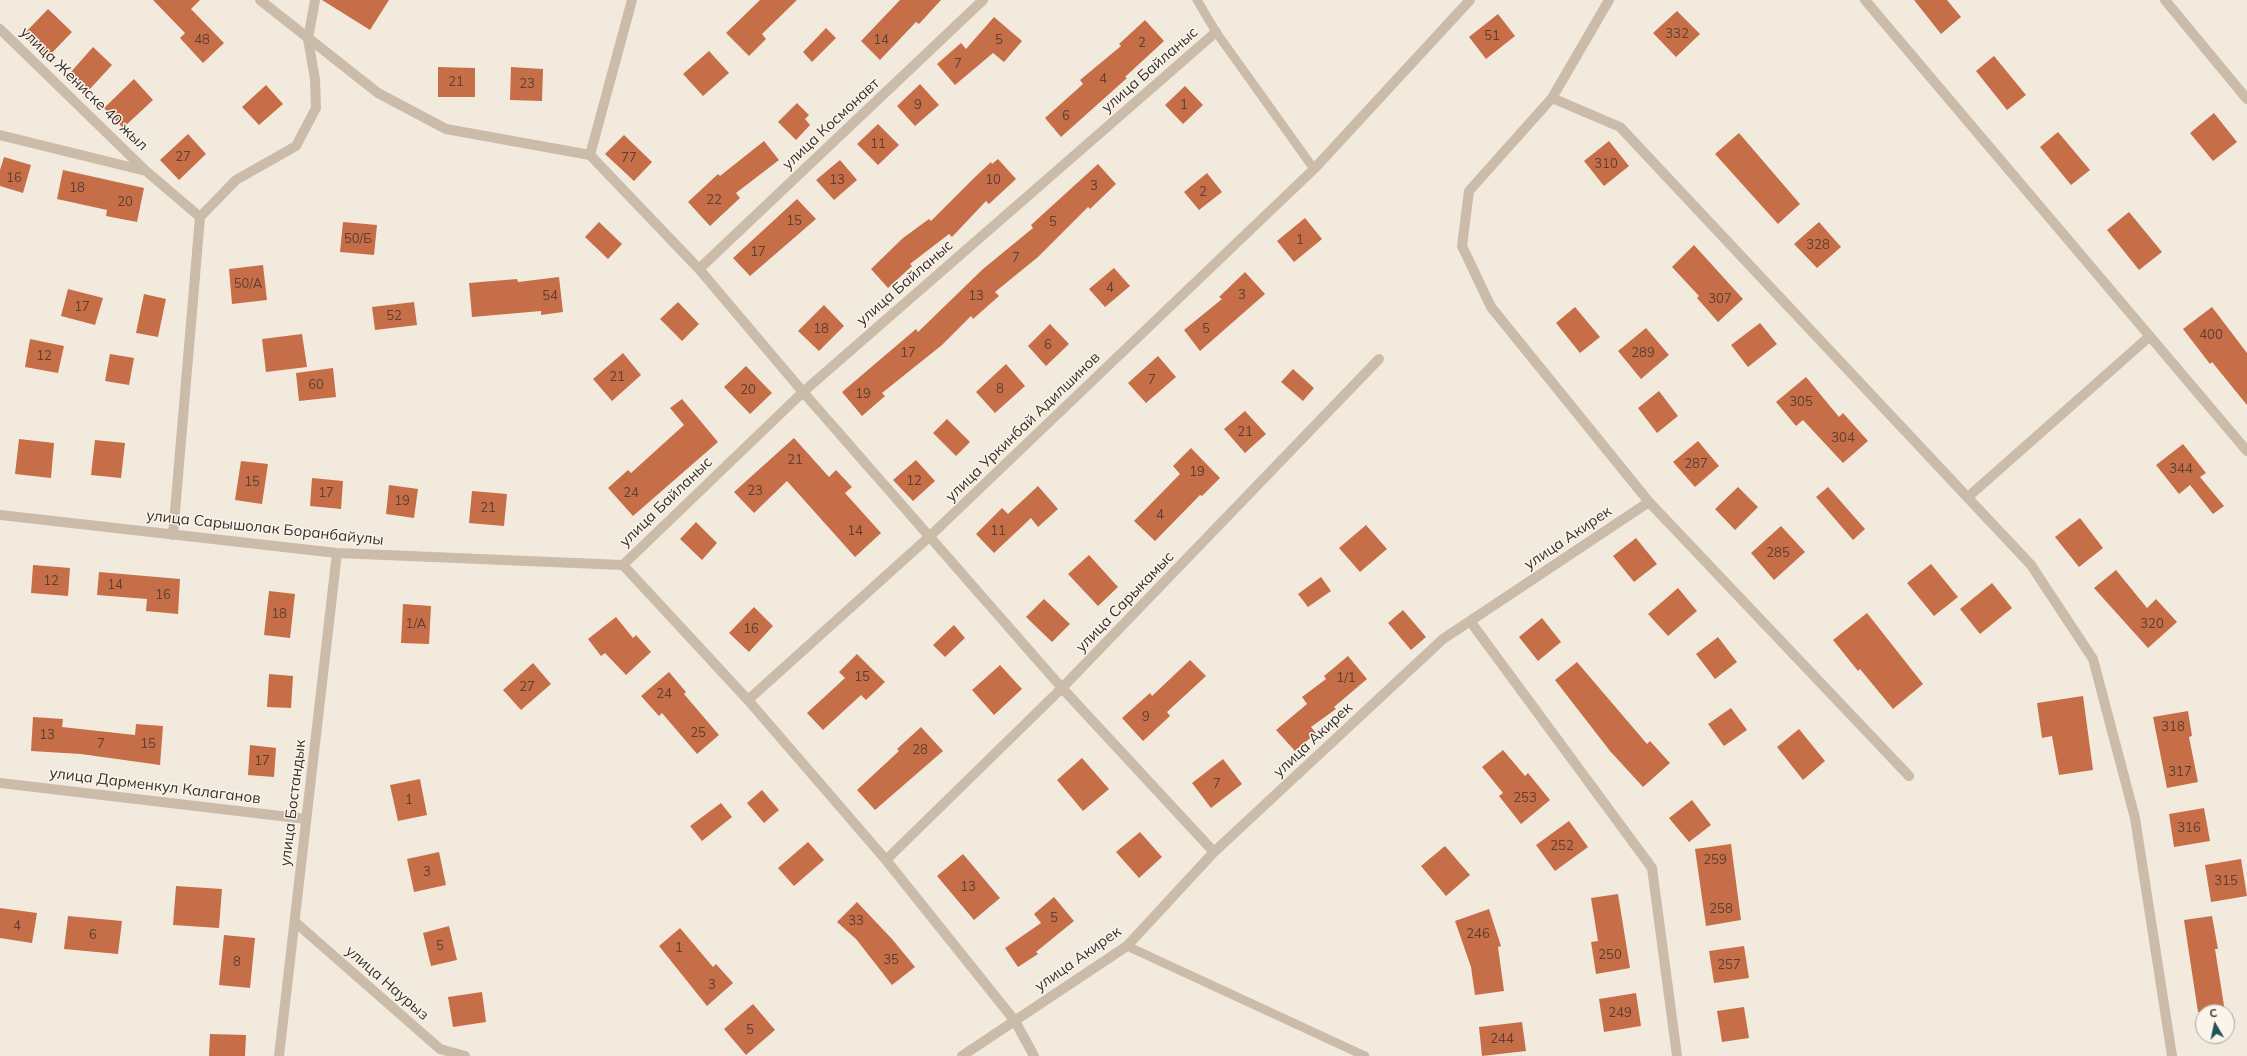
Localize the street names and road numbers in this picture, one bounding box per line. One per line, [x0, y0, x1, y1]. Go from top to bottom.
street label: улица Жениске 40 жыл [16, 23, 152, 155]
street label: улица Байланыс [1098, 23, 1202, 117]
street label: улица Космонавт [779, 74, 883, 174]
street label: улица Байланыс [853, 236, 957, 330]
street label: улица Уркинбай Адилшинов [942, 348, 1104, 506]
street label: улица Байланыс [616, 453, 716, 551]
street label: улица Акирек [1521, 502, 1615, 574]
street label: улица Сарышолак Боранбайулы [145, 507, 385, 549]
street label: улица Сарыкамыс [1072, 548, 1178, 656]
street label: улица Акирек [1270, 699, 1356, 781]
street label: улица Бостандык [276, 739, 310, 867]
street label: улица Дарменкул Калаганов [48, 764, 262, 808]
street label: улица Акирек [1031, 923, 1125, 995]
street label: улица Наурыз [342, 942, 432, 1024]

